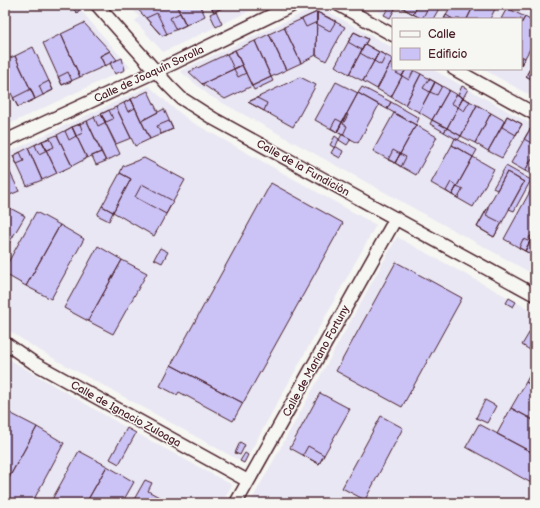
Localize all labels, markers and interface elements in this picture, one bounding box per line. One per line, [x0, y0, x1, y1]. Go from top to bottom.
legend [392, 18, 522, 70]
text: Calle [428, 27, 456, 42]
street label: Calle de Joaquín Sorolla [92, 43, 206, 105]
text: Edificio [428, 47, 468, 62]
street label: Calle de la Fundición [254, 137, 352, 199]
street label: Calle de Mariano Fortuny [280, 303, 352, 419]
street label: Calle de Ignacio Zuloaga [69, 378, 183, 450]

